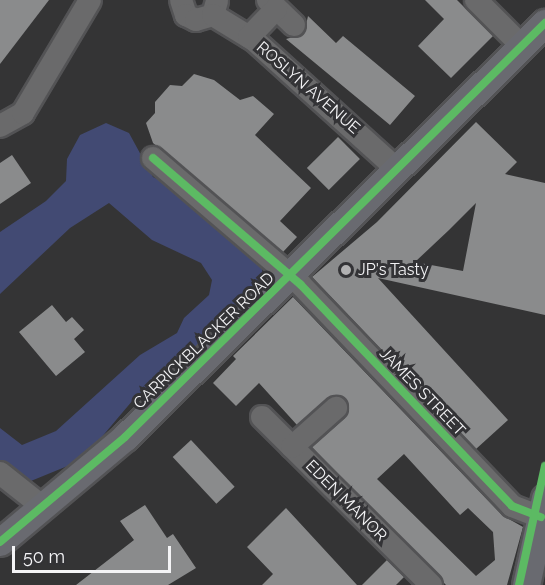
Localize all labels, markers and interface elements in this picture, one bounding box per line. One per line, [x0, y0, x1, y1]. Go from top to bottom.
street label: ROSLYN AVENUE [252, 38, 364, 138]
place label: JP's Tasty [358, 260, 429, 280]
marker: JP's Tasty [339, 263, 353, 277]
street label: CARRICKBLACKER ROAD [130, 269, 278, 413]
street label: JAMES STREET [375, 344, 469, 440]
street label: EDEN MANOR [301, 456, 391, 546]
scale bar [15, 534, 174, 572]
text: 50 m [23, 546, 65, 567]

